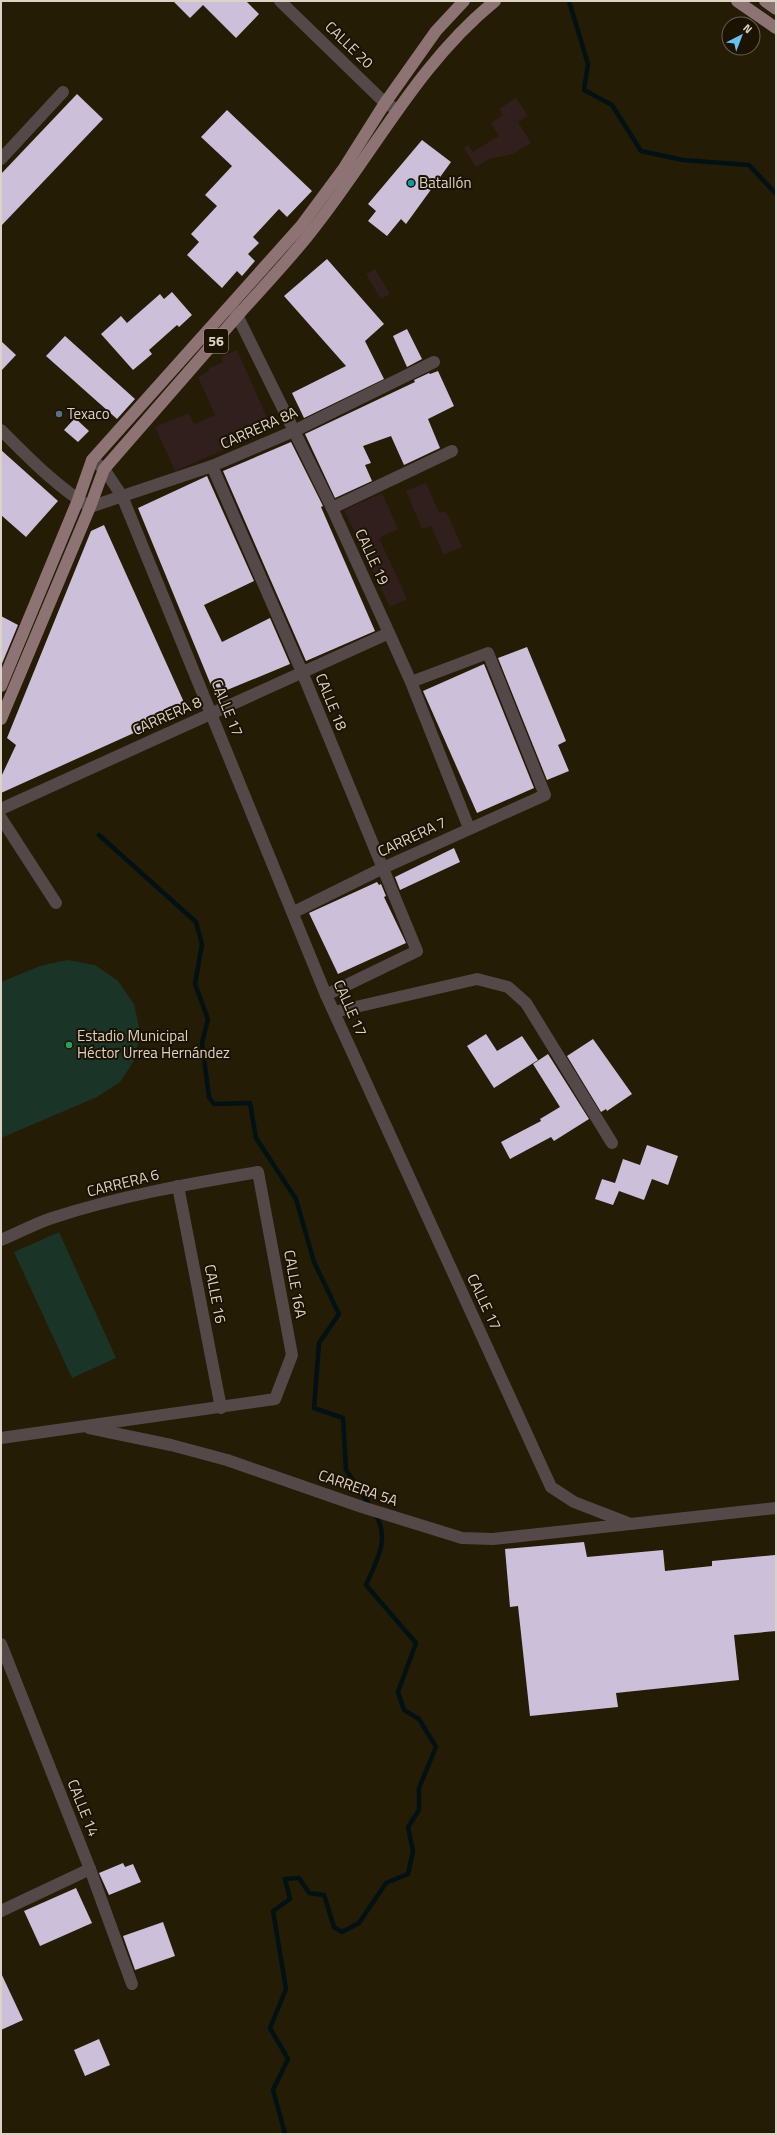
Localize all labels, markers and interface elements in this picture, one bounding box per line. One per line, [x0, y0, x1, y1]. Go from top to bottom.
street label: CALLE 20 [320, 16, 379, 74]
north arrow [721, 16, 761, 56]
text: N [740, 20, 756, 37]
place label: Batallón [419, 171, 471, 194]
marker: Batallón [406, 178, 416, 188]
road number: 56 [204, 329, 228, 353]
street label: CARRERA 8A [216, 400, 301, 455]
place label: Texaco [67, 402, 110, 425]
marker: Texaco [54, 409, 64, 419]
street label: CALLE 19 [349, 525, 396, 589]
street label: CALLE 18 [310, 670, 353, 734]
street label: CALLE 17 [206, 676, 249, 740]
street label: CARRERA 8 [128, 690, 205, 741]
street label: CARRERA 7 [374, 811, 450, 863]
street label: CALLE 17 [328, 976, 373, 1040]
place label: Estadio Municipal Héctor Urrea Hernández [77, 1024, 230, 1064]
marker: Estadio Municipal Héctor Urrea Hernández [64, 1040, 74, 1050]
street label: CARRERA 6 [84, 1162, 161, 1203]
street label: CALLE 16A [278, 1248, 313, 1320]
street label: CALLE 16 [198, 1262, 232, 1325]
street label: CALLE 17 [461, 1270, 508, 1334]
street label: CARRERA 5A [315, 1463, 401, 1512]
street label: CALLE 14 [62, 1776, 105, 1840]

